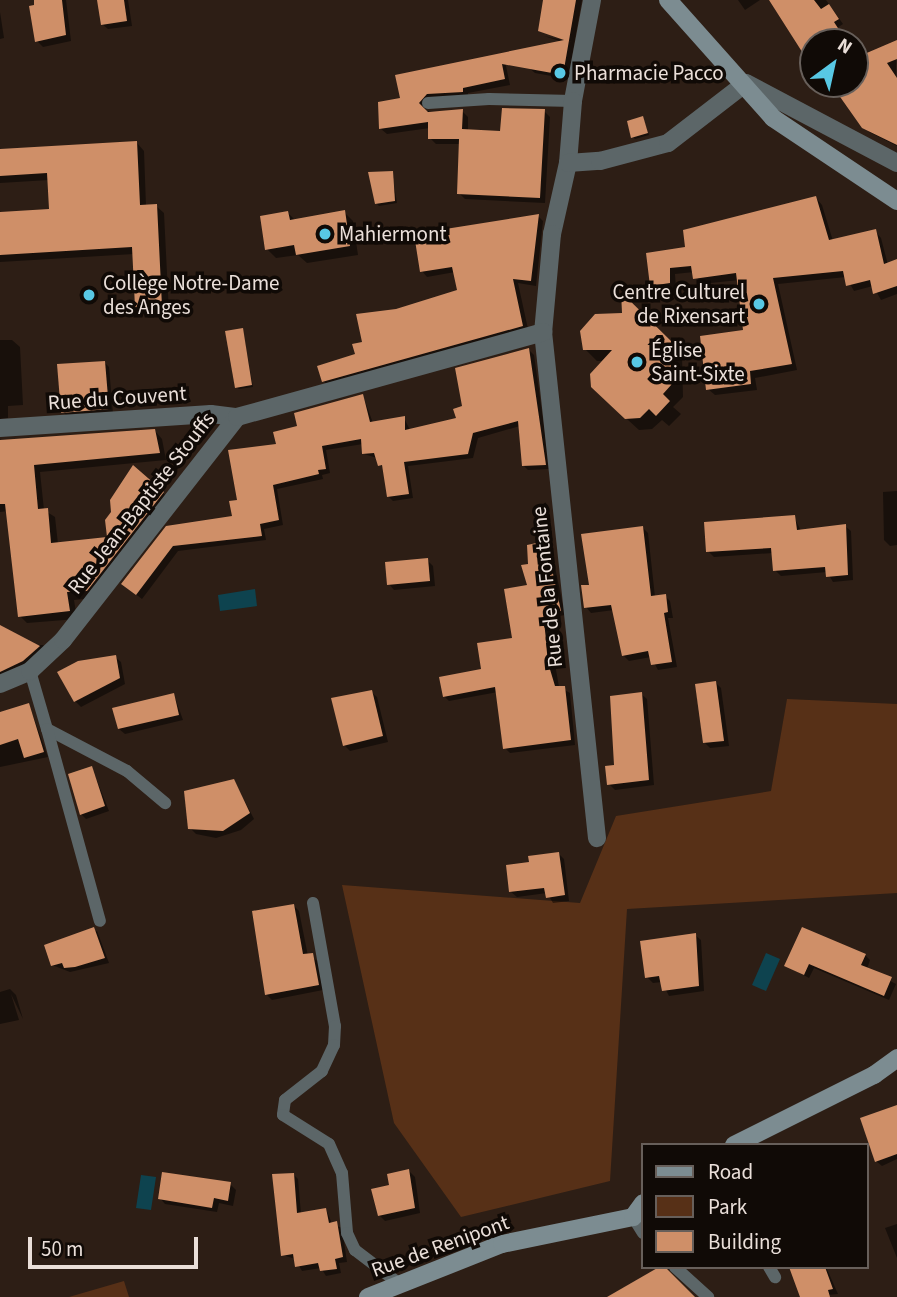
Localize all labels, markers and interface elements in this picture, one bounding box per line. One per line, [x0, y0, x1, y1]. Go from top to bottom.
north arrow [799, 28, 869, 98]
text: N [832, 32, 857, 61]
place label: Pharmacie Pacco [574, 60, 724, 86]
marker: Pharmacie Pacco [552, 65, 568, 81]
place label: Mahiermont [339, 221, 447, 247]
marker: Mahiermont [317, 226, 333, 242]
place label: Collège Notre-Dame des Anges [103, 270, 279, 320]
place label: Centre Culturel de Rixensart [612, 279, 745, 329]
marker: Collège Notre-Dame des Anges [81, 287, 97, 303]
marker: Centre Culturel de Rixensart [751, 296, 767, 312]
place label: Église Saint-Sixte [651, 337, 745, 387]
marker: Église Saint-Sixte [629, 354, 645, 370]
street label: Rue du Couvent [47, 381, 187, 415]
street label: Rue Jean-Baptiste Stouffs [62, 407, 220, 599]
street label: Rue de la Fontaine [526, 505, 568, 669]
legend [642, 1143, 869, 1269]
text: Road [708, 1157, 753, 1187]
text: Park [708, 1192, 747, 1222]
street label: Rue de Renipont [368, 1209, 512, 1283]
scale bar [32, 1224, 201, 1268]
text: Building [708, 1227, 781, 1257]
text: 50 m [41, 1234, 83, 1264]

